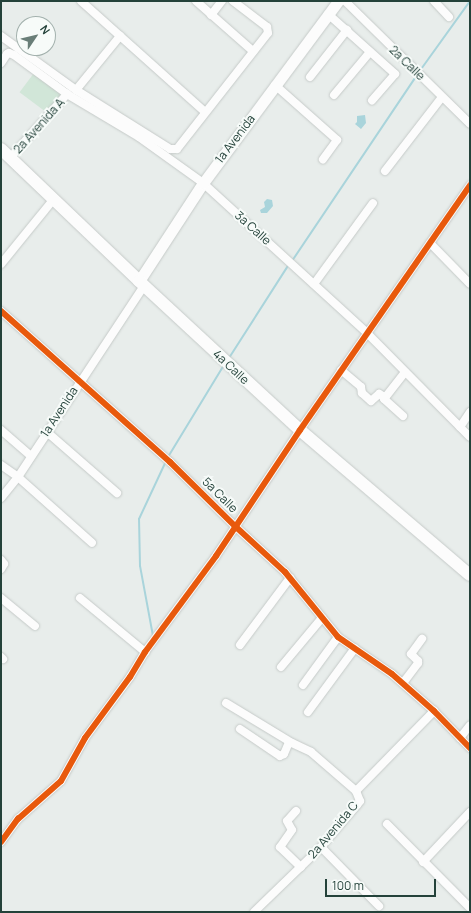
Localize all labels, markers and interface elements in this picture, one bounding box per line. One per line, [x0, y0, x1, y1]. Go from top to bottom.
north arrow [16, 16, 56, 56]
text: N [37, 22, 54, 37]
street label: 2a Calle [386, 43, 428, 83]
street label: 2a Avenida A [10, 95, 68, 157]
street label: 1a Avenida [212, 112, 258, 166]
street label: 3a Calle [232, 208, 274, 248]
street label: 4a Calle [210, 347, 252, 387]
street label: 1a Avenida [37, 384, 81, 440]
street label: 5a Calle [199, 474, 241, 516]
street label: 2a Avenida C [305, 798, 361, 862]
scale bar [327, 871, 438, 897]
text: 100 m [332, 877, 364, 894]

